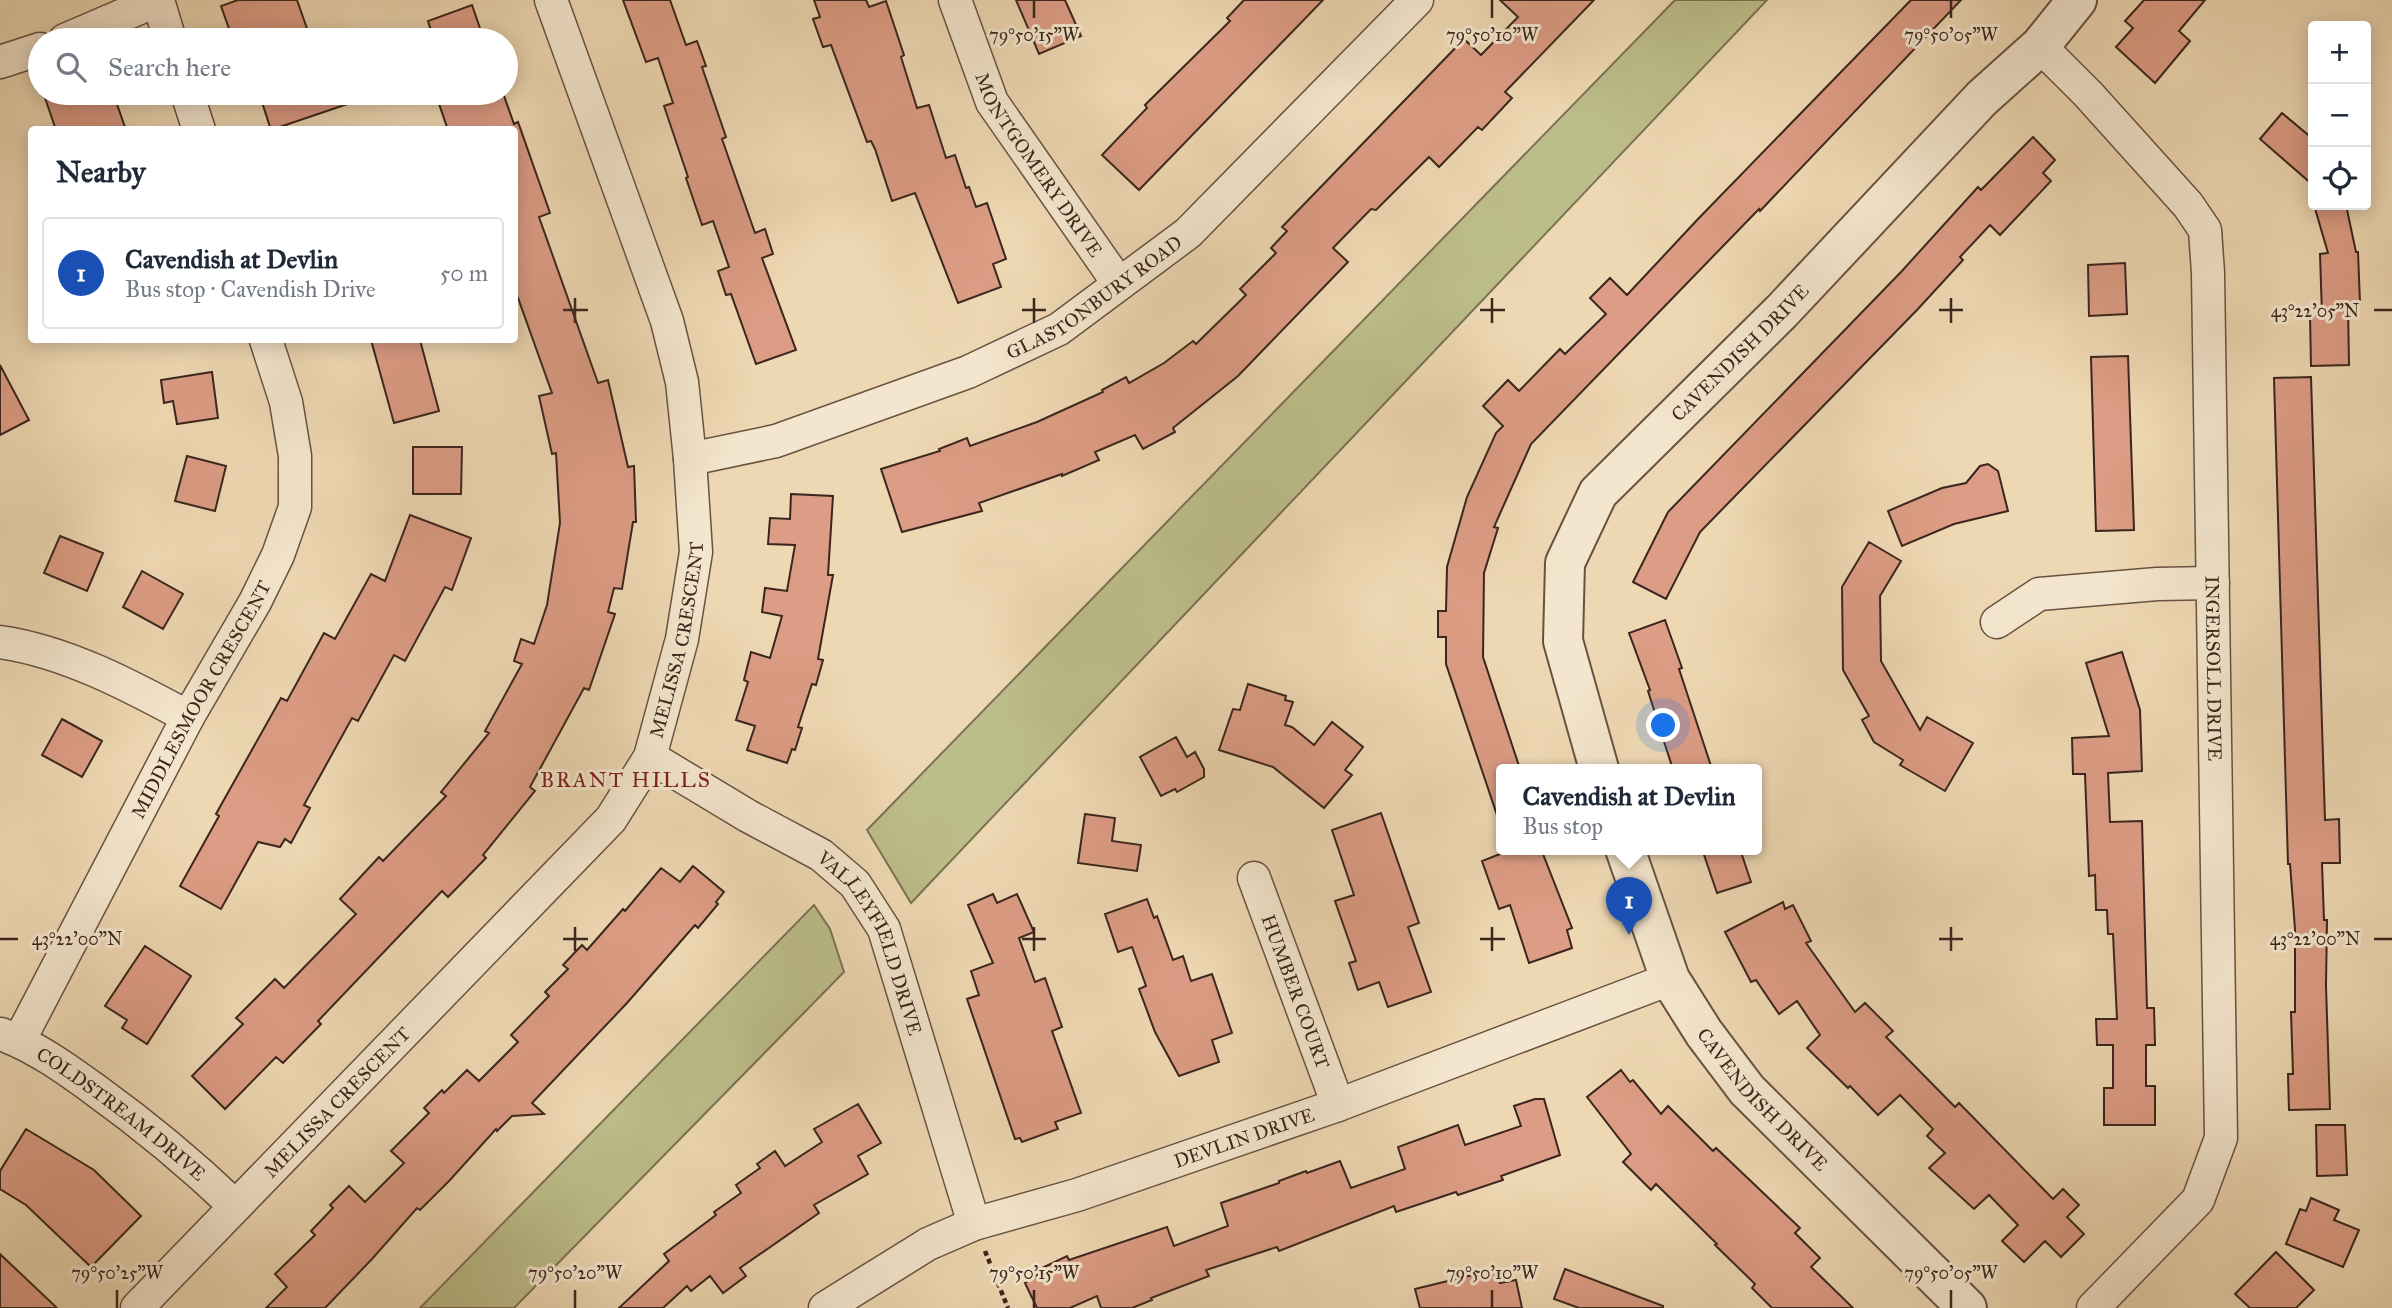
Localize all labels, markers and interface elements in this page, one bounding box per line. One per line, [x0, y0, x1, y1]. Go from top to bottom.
map controls [2308, 21, 2371, 210]
button: + [2308, 21, 2371, 84]
text: 79°50'15"W [989, 24, 1080, 46]
text: 79°50'10"W [1446, 24, 1539, 46]
text: 79°50'05"W [1904, 24, 1999, 46]
search box [28, 28, 518, 105]
icon: search [52, 48, 90, 86]
text: Search here [108, 51, 231, 83]
street label: MONTGOMERY DRIVE [970, 69, 1108, 261]
button: − [2308, 84, 2371, 147]
button: locate [2308, 147, 2371, 210]
text: Nearby [56, 154, 146, 190]
street label: GLASTONBURY ROAD [1003, 231, 1187, 364]
text: Cavendish at Devlin [125, 243, 338, 275]
text: 1 [76, 259, 86, 287]
text: 50 m [440, 259, 488, 287]
text: Bus stop · Cavendish Drive [125, 275, 376, 303]
street label: CAVENDISH DRIVE [1666, 279, 1814, 426]
text: 43°22'05"N [2271, 300, 2359, 322]
street label: MELISSA CRESCENT [645, 540, 708, 741]
street label: INGERSOLL DRIVE [2201, 575, 2226, 762]
street label: MIDDLESMOOR CRESCENT [126, 577, 276, 822]
your location [1646, 708, 1680, 742]
popup [1496, 764, 1762, 855]
district label: BRANT HILLS [540, 767, 712, 793]
text: Cavendish at Devlin [1523, 780, 1735, 812]
text: Bus stop [1523, 812, 1603, 840]
street label: VALLEYFIELD DRIVE [812, 845, 927, 1038]
pin: 1 [1606, 877, 1652, 935]
street label: HUMBER COURT [1256, 911, 1335, 1072]
text: 43°22'00"N [32, 928, 122, 950]
text: 43°22'00"N [2270, 928, 2360, 950]
street label: MELISSA CRESCENT [259, 1022, 415, 1182]
street label: CAVENDISH DRIVE [1692, 1023, 1833, 1176]
street label: COLDSTREAM DRIVE [32, 1042, 211, 1186]
street label: DEVLIN DRIVE [1171, 1103, 1318, 1173]
text: 79°50'25"W [71, 1262, 164, 1284]
text: 79°50'20"W [528, 1262, 623, 1284]
text: 79°50'15"W [989, 1262, 1080, 1284]
text: 79°50'10"W [1446, 1262, 1539, 1284]
text: 79°50'05"W [1904, 1262, 1999, 1284]

